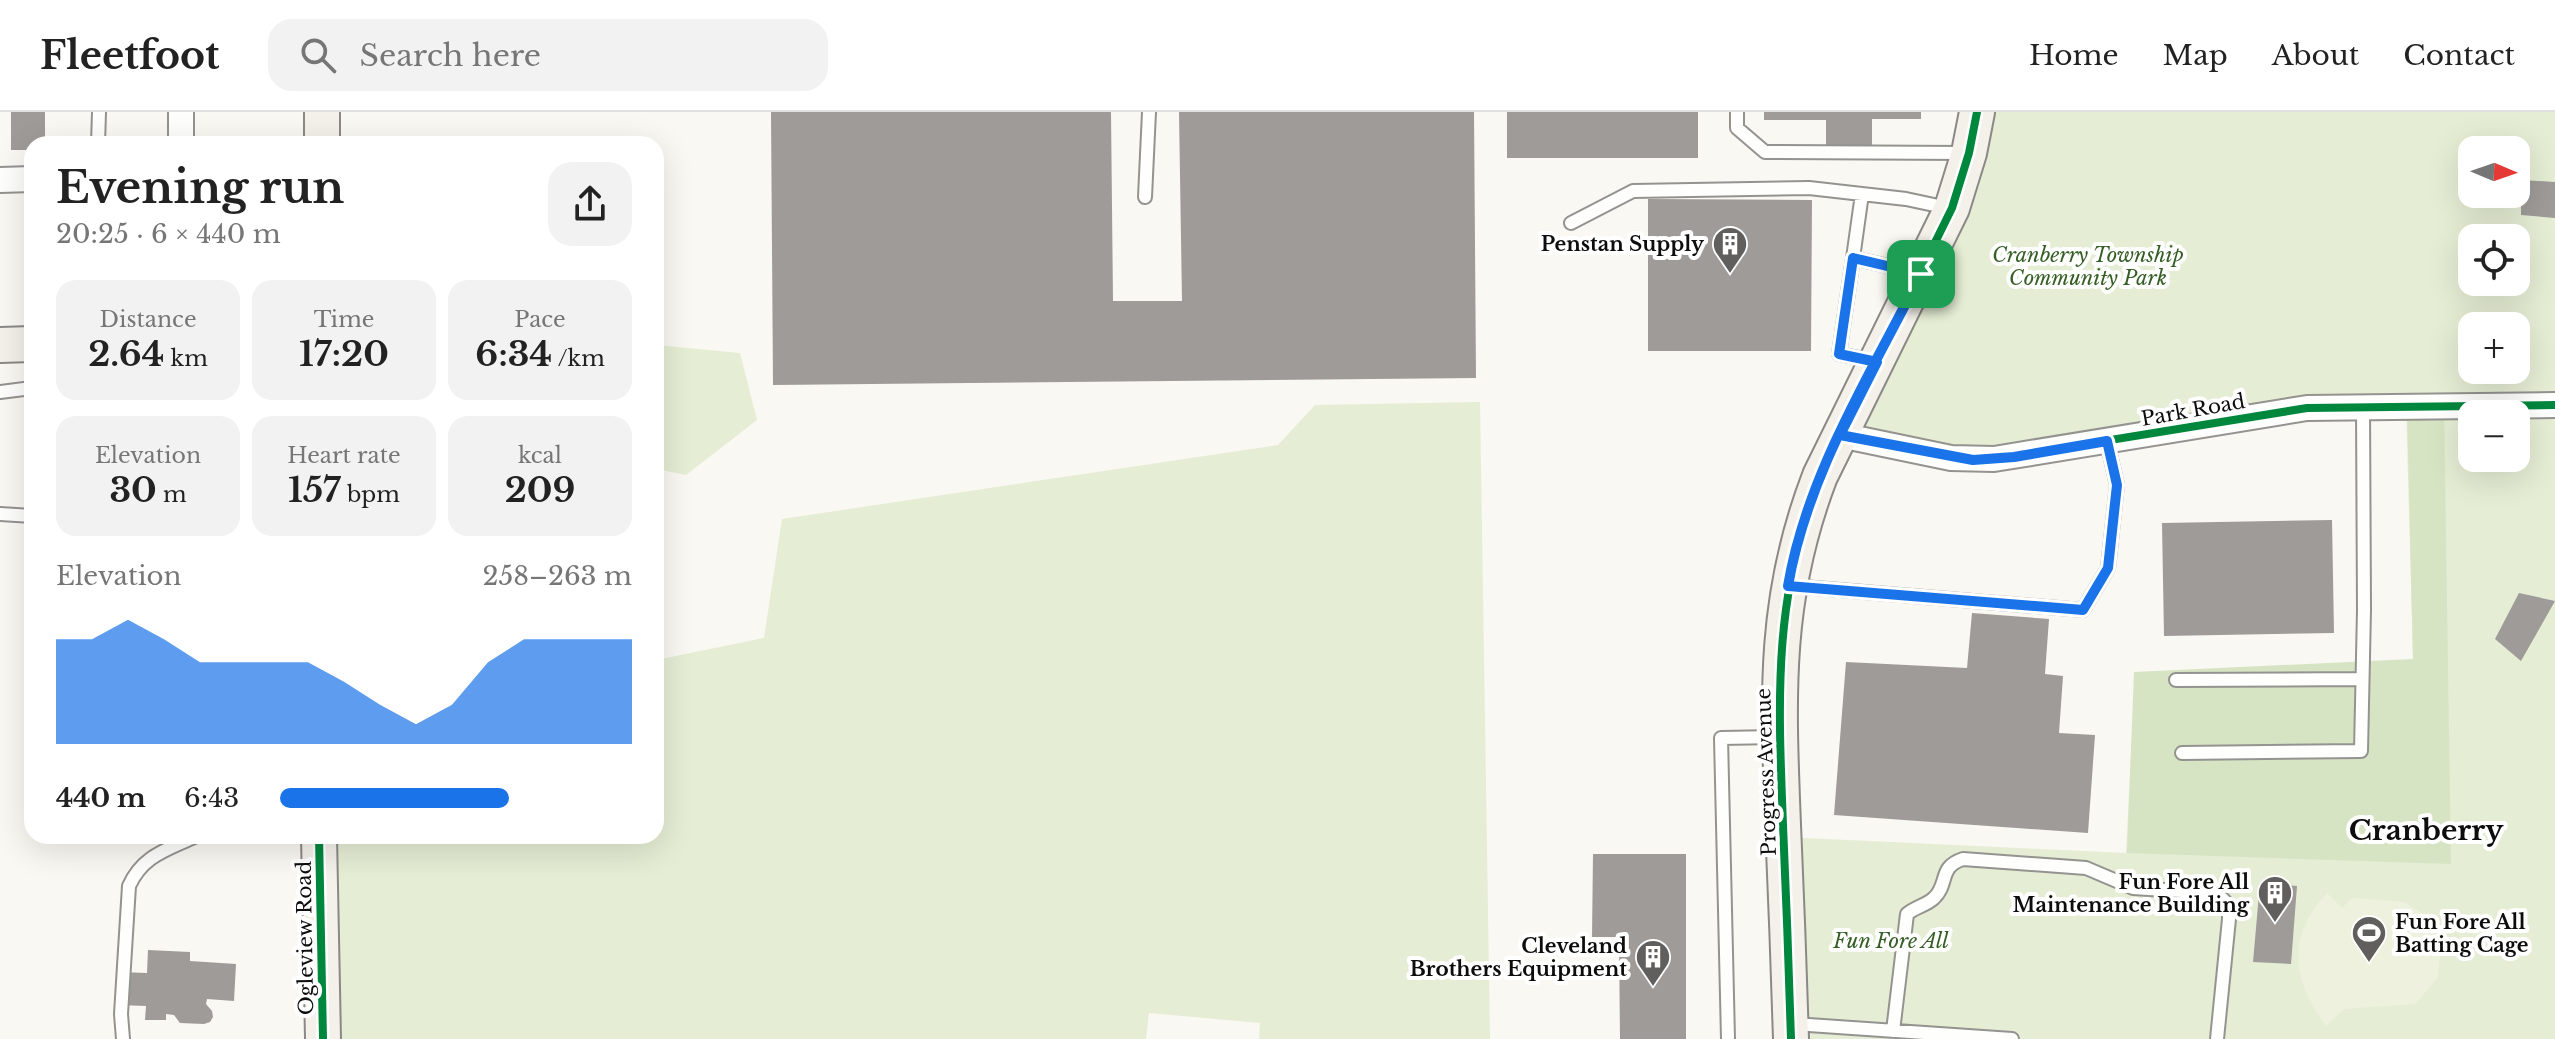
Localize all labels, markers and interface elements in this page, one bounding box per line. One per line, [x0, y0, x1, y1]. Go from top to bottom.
search box [268, 19, 828, 91]
text: Fleetfoot [40, 32, 220, 79]
icon: search [296, 33, 340, 77]
text: Search here [360, 37, 541, 74]
text: Home [2029, 38, 2119, 73]
text: Map [2163, 38, 2228, 73]
text: About [2272, 38, 2359, 73]
text: Contact [2403, 38, 2515, 73]
north arrow [2458, 136, 2530, 208]
map controls [2458, 136, 2530, 472]
text: Evening run [56, 160, 344, 215]
button: share [548, 162, 632, 246]
text: 20:25 · 6 × 440 m [56, 218, 281, 250]
button: locate [2458, 224, 2530, 296]
building icon: Penstan Supply [1711, 225, 1749, 275]
place label: Penstan Supply [1541, 232, 1705, 256]
pin [1887, 240, 1955, 308]
park label: Cranberry Township Community Park [1992, 243, 2184, 290]
icon: arrive [1899, 252, 1943, 296]
text: Distance [100, 306, 197, 333]
text: Time [314, 306, 374, 333]
text: Pace [514, 306, 566, 333]
button: + [2458, 312, 2530, 384]
text: 2.64 [88, 333, 164, 375]
text: 17:20 [299, 333, 389, 375]
text: 6:34 [475, 333, 552, 375]
text: km [164, 345, 208, 372]
text: /km [552, 345, 605, 372]
street label: Park Road [2139, 389, 2247, 431]
button: − [2458, 400, 2530, 472]
text: Elevation [95, 442, 201, 469]
text: Heart rate [287, 442, 401, 469]
text: kcal [518, 442, 562, 469]
text: 30 [109, 469, 157, 511]
text: 157 [288, 469, 341, 511]
text: 209 [505, 469, 575, 511]
text: m [157, 481, 187, 508]
text: bpm [341, 481, 400, 508]
text: Elevation [56, 560, 182, 592]
text: 258–263 m [483, 560, 632, 592]
street label: Progress Avenue [1751, 688, 1781, 856]
text: 440 m [56, 782, 146, 814]
text: 6:43 [184, 782, 239, 814]
district label: Cranberry [2349, 813, 2504, 848]
street label: Ogleview Road [292, 861, 318, 1015]
place label: Fun Fore All Maintenance Building [2013, 870, 2250, 917]
building icon: Fun Fore All Maintenance Building [2256, 874, 2294, 924]
place label: Fun Fore All Batting Cage [2395, 910, 2528, 957]
sports icon: Fun Fore All Batting Cage [2350, 914, 2388, 964]
park label: Fun Fore All [1832, 929, 1949, 953]
place label: Cleveland Brothers Equipment [1410, 934, 1627, 981]
building icon: Cleveland Brothers Equipment [1634, 938, 1672, 988]

